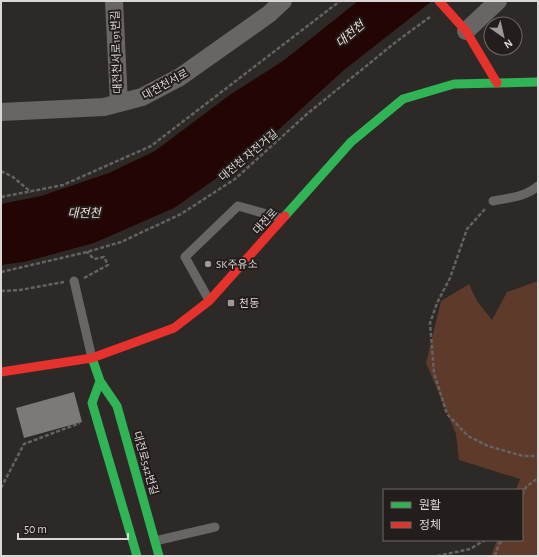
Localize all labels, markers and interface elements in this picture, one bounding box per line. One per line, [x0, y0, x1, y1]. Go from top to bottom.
street label: 대전천서로191번길 [109, 10, 123, 94]
north arrow [483, 16, 523, 56]
water label: 대전천 [333, 18, 368, 49]
text: N [502, 37, 515, 51]
street label: 대전천서로 [140, 66, 190, 102]
street label: 대전천 자전거길 [216, 127, 280, 183]
street label: 대전로 [251, 206, 280, 236]
water label: 대전천 [67, 207, 103, 219]
marker: SK주유소 [203, 259, 213, 269]
place label: SK주유소 [216, 259, 258, 270]
place label: 천동 [239, 297, 259, 309]
marker: 천동 [226, 298, 236, 308]
street label: 대전로542번길 [131, 430, 160, 496]
legend [383, 489, 523, 541]
text: 원활 [419, 499, 441, 511]
scale bar [18, 515, 128, 541]
text: 정체 [419, 519, 441, 531]
text: 50 m [24, 523, 47, 535]

